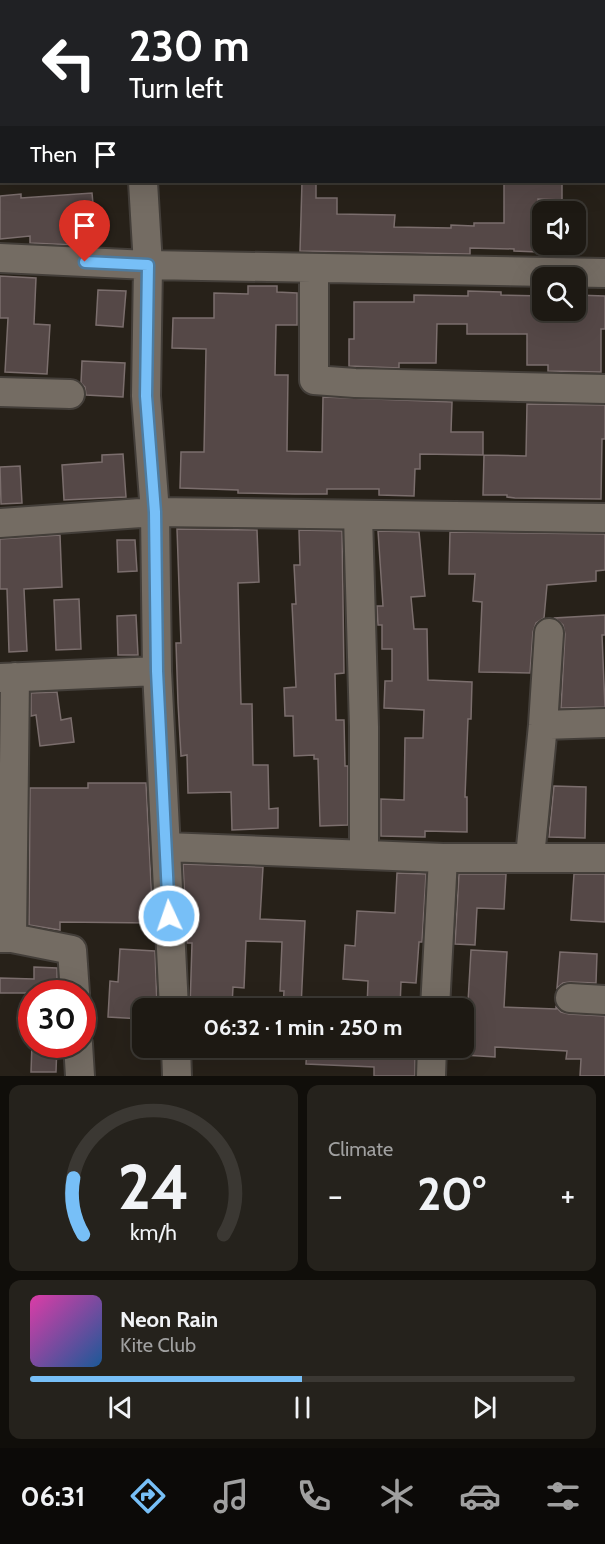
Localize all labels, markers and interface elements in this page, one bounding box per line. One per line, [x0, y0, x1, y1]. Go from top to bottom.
text: 230 m [129, 20, 249, 72]
icon: left [30, 24, 108, 102]
text: Turn left [129, 72, 223, 105]
icon: arrive [89, 138, 122, 171]
text: Then [30, 141, 77, 168]
pin [59, 200, 110, 262]
map controls [532, 201, 586, 321]
button: sound [532, 201, 586, 255]
icon: arrive [68, 209, 101, 242]
button: search [532, 267, 586, 321]
position arrow [137, 884, 201, 948]
speed limit sign: 30 [18, 980, 96, 1058]
text: 06:32 · 1 min · 250 m [204, 1014, 402, 1041]
text: Climate [328, 1137, 393, 1161]
text: 24 [118, 1149, 189, 1225]
text: 20° [417, 1167, 486, 1221]
text: − [328, 1175, 343, 1215]
text: + [560, 1175, 575, 1215]
text: km/h [130, 1219, 177, 1245]
text: Neon Rain [120, 1306, 218, 1333]
text: Kite Club [120, 1333, 196, 1357]
icon: previous [104, 1391, 137, 1424]
icon: pause [286, 1391, 319, 1424]
icon: next [468, 1391, 501, 1424]
icon: directions [127, 1475, 169, 1517]
icon: music [210, 1475, 252, 1517]
icon: phone [293, 1475, 335, 1517]
icon: climate [376, 1475, 418, 1517]
icon: car [459, 1475, 501, 1517]
icon: filters [542, 1475, 584, 1517]
text: 06:31 [21, 1480, 85, 1513]

